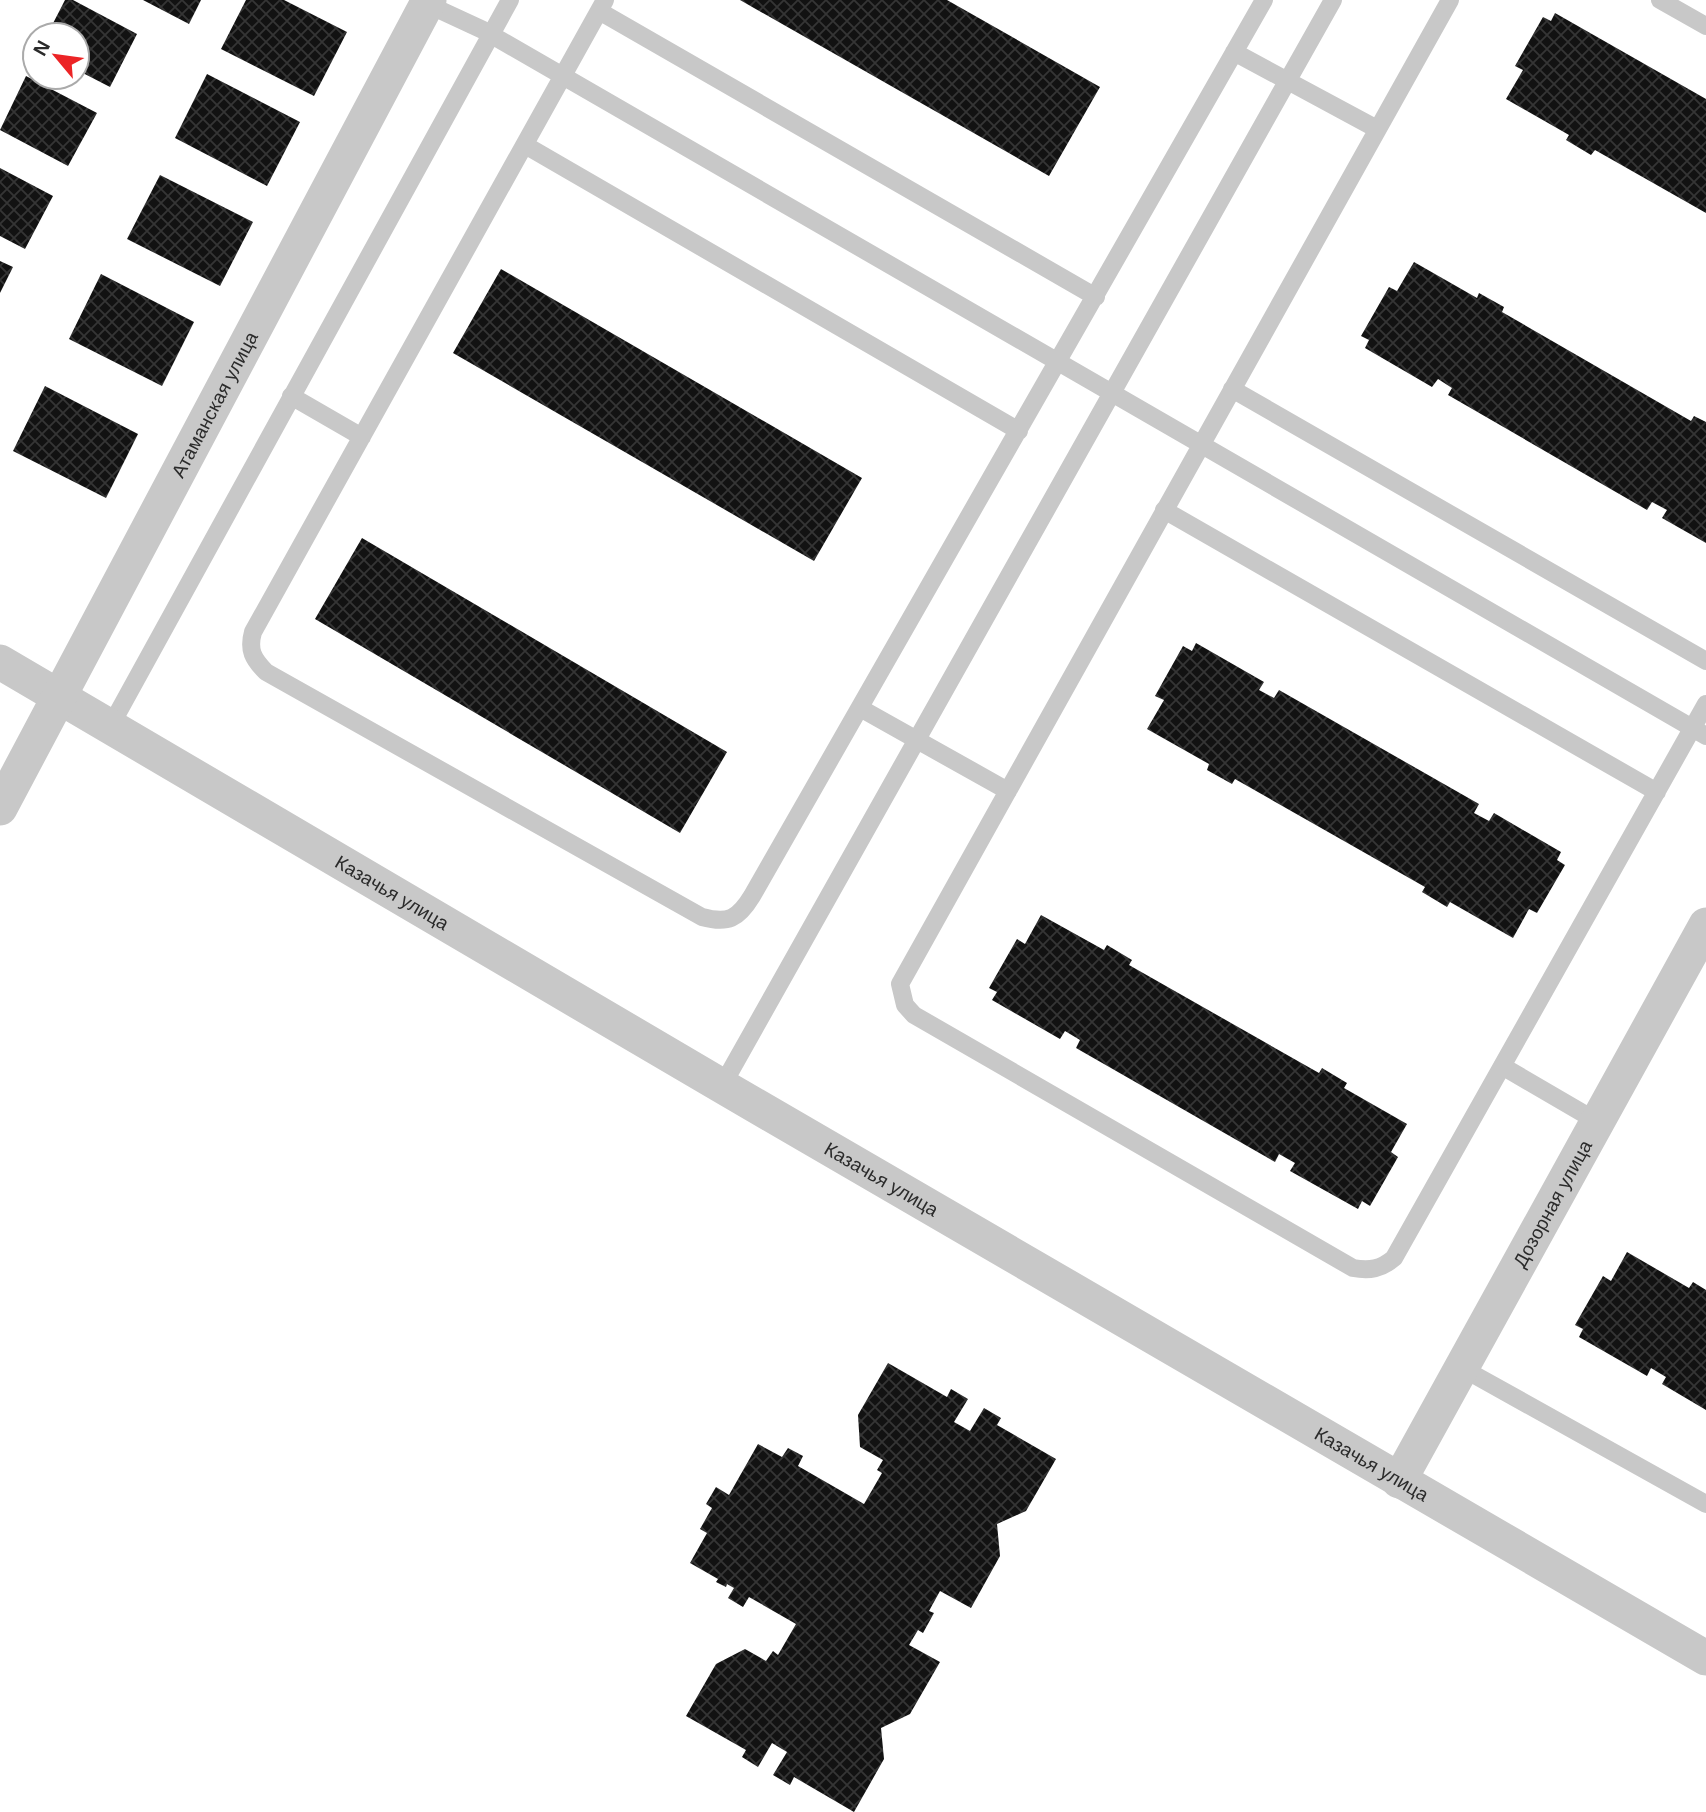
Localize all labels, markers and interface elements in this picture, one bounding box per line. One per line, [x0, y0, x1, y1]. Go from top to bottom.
north arrow [21, 21, 91, 91]
text: N [29, 37, 54, 59]
street label: Атаманская улица [167, 328, 262, 481]
street label: Казачья улица [332, 851, 453, 935]
street label: Дозорная улица [1509, 1136, 1596, 1271]
street label: Казачья улица [821, 1138, 942, 1221]
street label: Казачья улица [1311, 1423, 1433, 1506]

